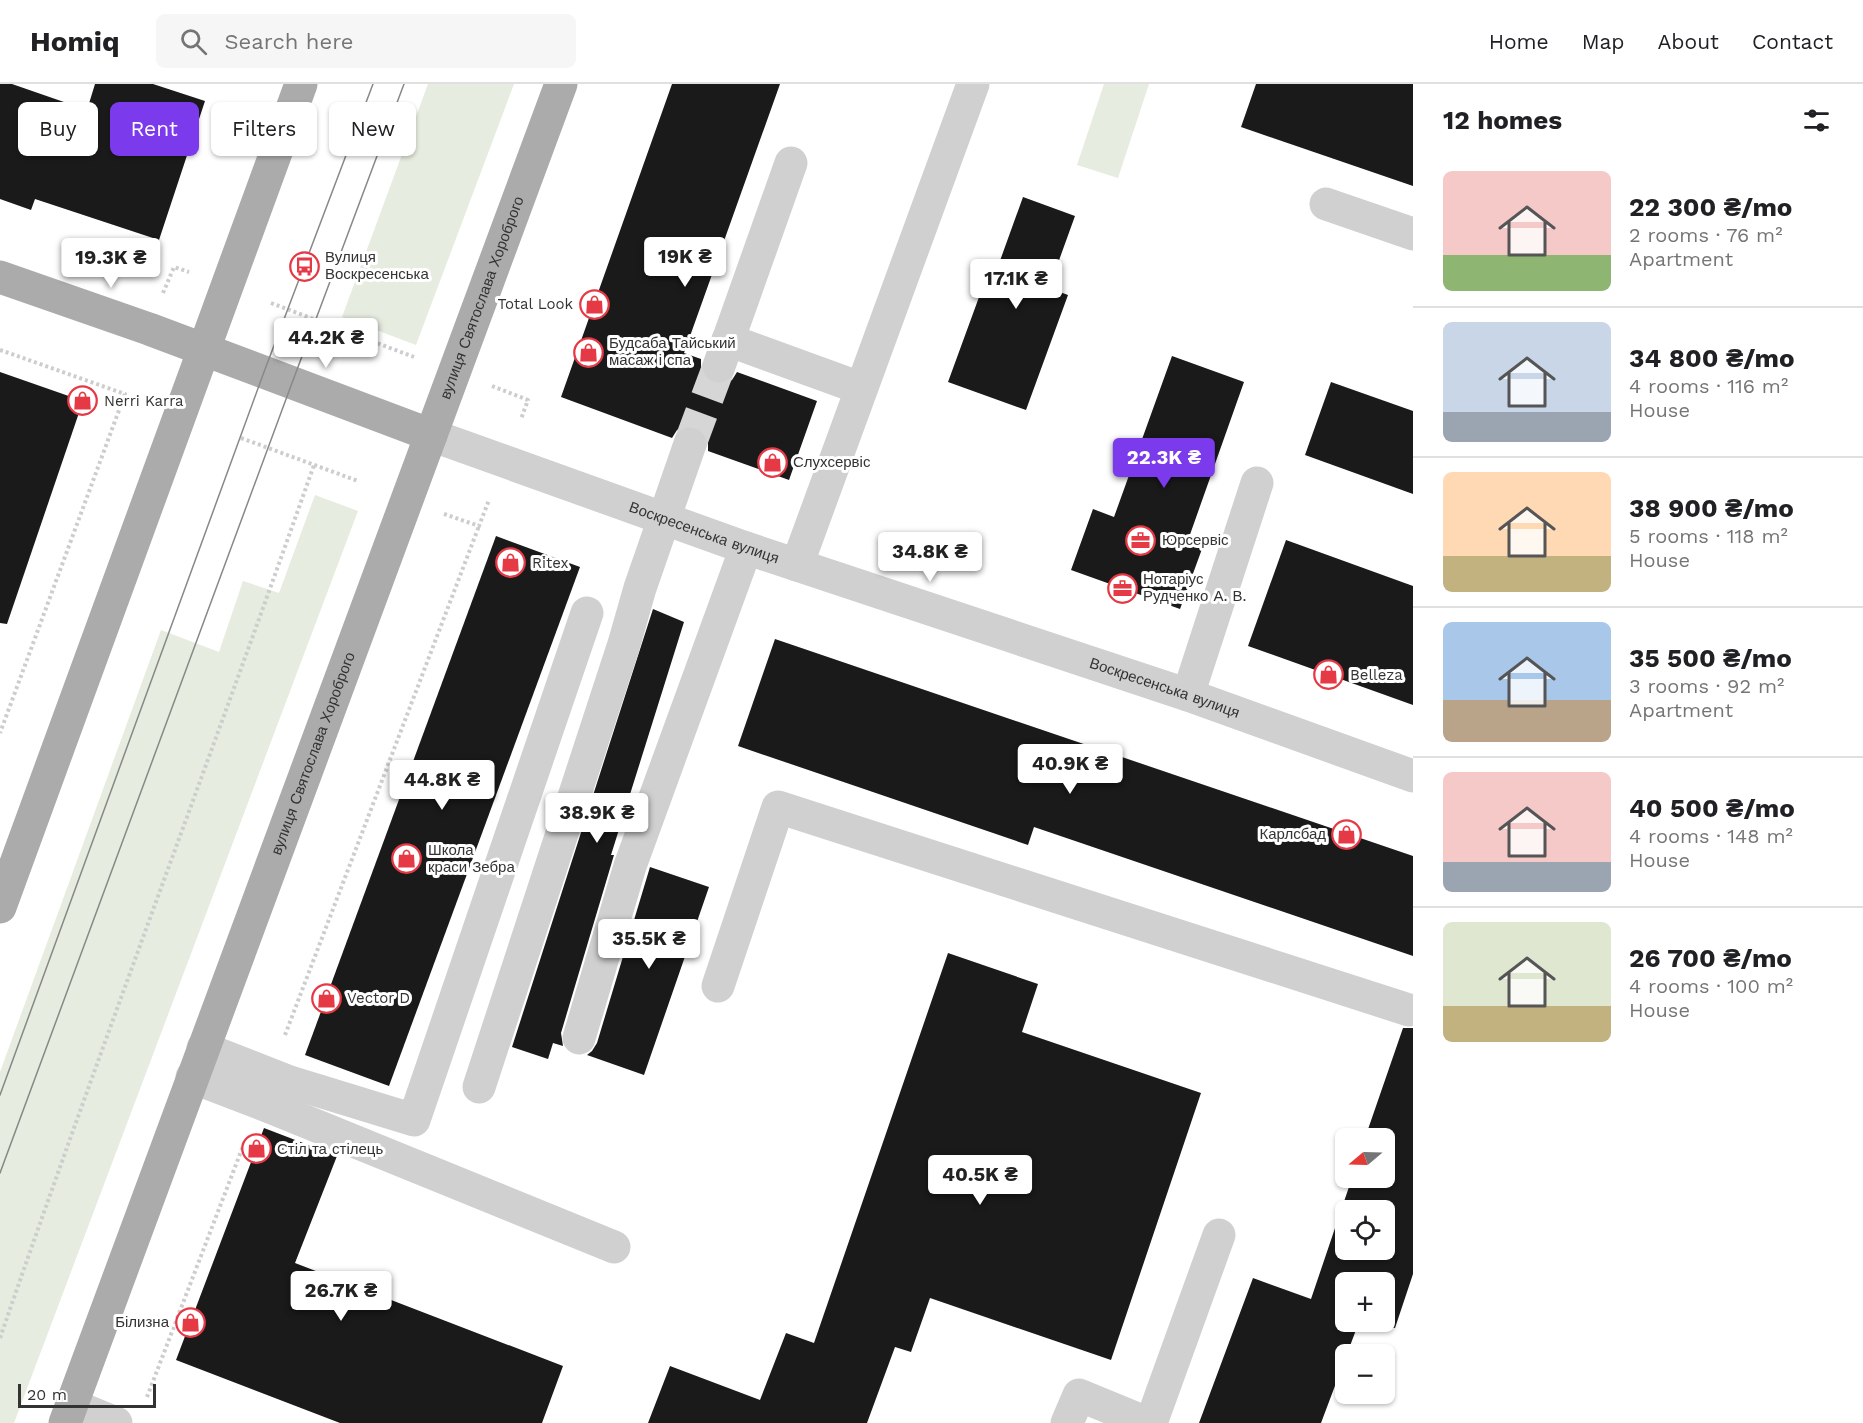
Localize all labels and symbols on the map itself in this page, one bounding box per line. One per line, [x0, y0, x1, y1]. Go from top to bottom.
street label: вулиця Святослава Хороброго [436, 194, 528, 402]
pin: 19K ₴ [643, 237, 727, 288]
pin: 19.3K ₴ [56, 238, 166, 289]
place label: Вулиця Воскресенська [325, 248, 429, 283]
bus stop icon: Вулиця Воскресенська [288, 250, 320, 282]
pin: 17.1K ₴ [961, 259, 1071, 310]
shop icon: Total Look [578, 288, 610, 320]
place label: Total Look [498, 295, 573, 313]
pin: 44.2K ₴ [271, 318, 381, 369]
place label: Будсаба Тайський масаж і спа [609, 334, 736, 369]
shop icon: Будсаба Тайський масаж і спа [572, 336, 604, 368]
shop icon: Nerri Karra [67, 385, 99, 417]
place label: Nerri Karra [104, 392, 184, 410]
pin: 22.3K ₴ [1109, 438, 1219, 489]
shop icon: Слухсервіс [756, 446, 788, 478]
place label: Слухсервіс [793, 453, 871, 471]
street label: Воскресенська вулиця [627, 498, 781, 567]
office icon: Юрсервіс [1125, 524, 1157, 556]
place label: Юрсервіс [1162, 531, 1229, 549]
pin: 34.8K ₴ [875, 532, 985, 583]
shop icon: Ritex [495, 547, 527, 579]
place label: Ritex [532, 554, 569, 572]
place label: Нотаріус Рудченко А. В. [1143, 570, 1247, 605]
office icon: Нотаріус Рудченко А. В. [1106, 572, 1138, 604]
street label: вулиця Святослава Хороброго [267, 649, 359, 857]
street label: Воскресенська вулиця [1087, 654, 1242, 722]
shop icon: Belleza [1313, 659, 1345, 691]
place label: Belleza [1350, 666, 1403, 684]
pin: 40.9K ₴ [1015, 744, 1125, 795]
pin: 44.8K ₴ [387, 760, 497, 811]
pin: 38.9K ₴ [542, 793, 652, 844]
shop icon: Карлсбад [1331, 818, 1363, 850]
place label: Карлсбад [1259, 825, 1326, 843]
place label: Школа краси Зебра [428, 841, 515, 876]
shop icon: Школа краси Зебра [391, 843, 423, 875]
pin: 35.5K ₴ [594, 919, 704, 970]
shop icon: Vector D [310, 982, 342, 1014]
place label: Vector D [347, 989, 410, 1007]
north arrow [1335, 1128, 1395, 1188]
shop icon: Стіл та стілець [240, 1133, 272, 1165]
place label: Стіл та стілець [277, 1140, 383, 1158]
pin: 40.5K ₴ [925, 1155, 1035, 1206]
pin: 26.7K ₴ [286, 1271, 396, 1322]
shop icon: Білизна [174, 1306, 206, 1338]
place label: Білизна [115, 1313, 170, 1331]
scale bar [18, 1381, 156, 1408]

